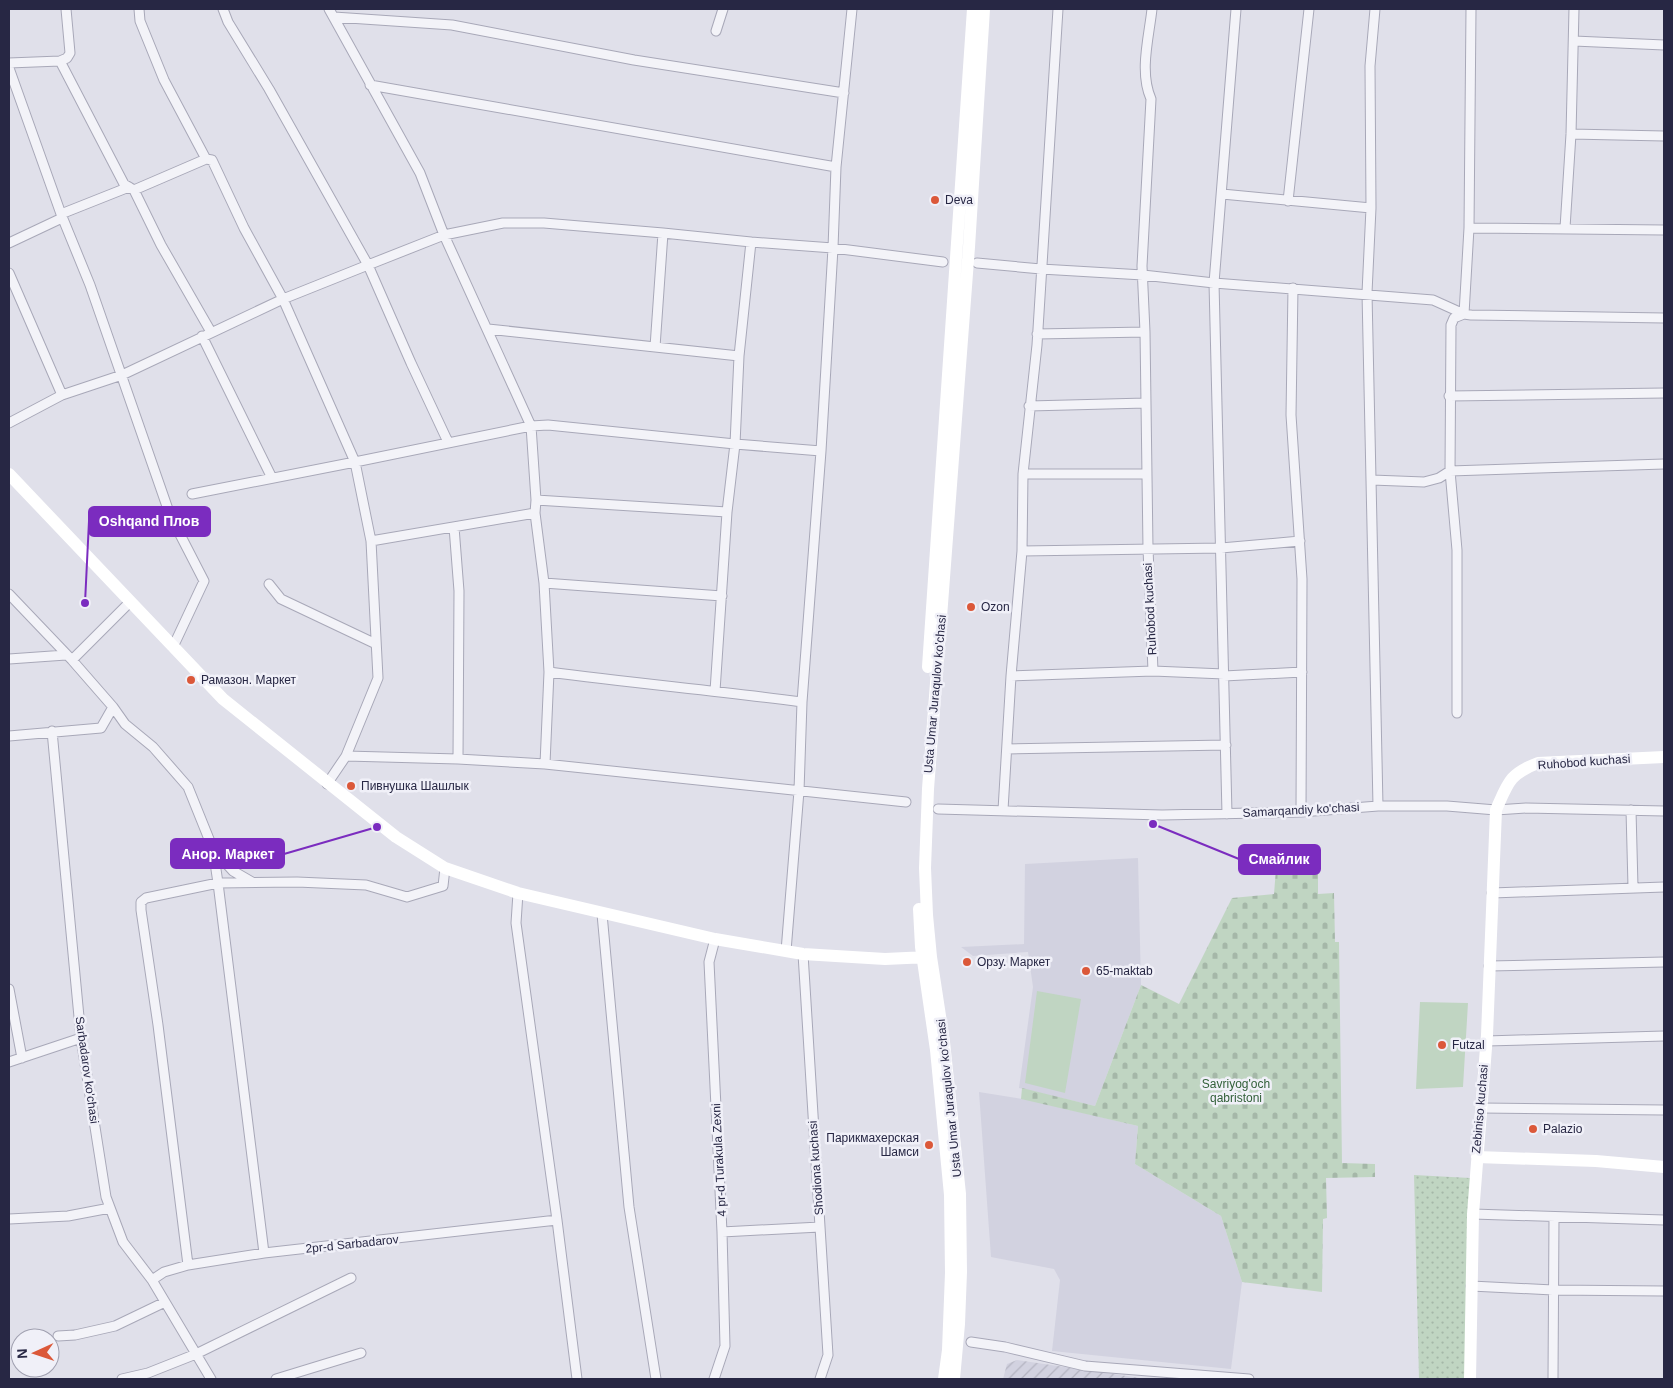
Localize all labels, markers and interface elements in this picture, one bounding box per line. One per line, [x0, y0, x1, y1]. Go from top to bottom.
place label: Deva [945, 193, 973, 207]
marker: Deva [929, 194, 941, 206]
callout: Oshqand Плов [89, 507, 210, 536]
text: Oshqand Плов [99, 513, 200, 529]
street label: Ruhobod kuchasi [1141, 562, 1159, 656]
place label: Ozon [981, 600, 1010, 614]
marker: Ozon [965, 601, 977, 613]
street label: Usta Umar Juraqulov ko'chasi [921, 614, 949, 774]
place label: Рамазон. Маркет [201, 673, 297, 687]
marker: Рамазон. Маркет [185, 674, 197, 686]
street label: Ruhobod kuchasi [1537, 752, 1631, 772]
place label: Пивнушка Шашлык [361, 779, 469, 793]
marker: Пивнушка Шашлык [345, 780, 357, 792]
street label: Samarqandiy ko'chasi [1242, 800, 1360, 820]
callout: Анор. Маркет [171, 839, 284, 868]
callout: Смайлик [1239, 845, 1320, 874]
text: Анор. Маркет [181, 846, 275, 862]
text: Смайлик [1248, 851, 1311, 867]
place label: Орзу. Маркет [977, 955, 1051, 969]
marker: Орзу. Маркет [961, 956, 973, 968]
place label: 65-maktab [1096, 964, 1153, 978]
marker: 65-maktab [1080, 965, 1092, 977]
street label: Sarbadarov ko'chasi [73, 1015, 101, 1125]
street label: Usta Umar Juraqulov ko'chasi [934, 1018, 964, 1178]
place label: Futzal [1452, 1038, 1485, 1052]
marker: Futzal [1436, 1039, 1448, 1051]
street label: Zebiniso kuchasi [1469, 1064, 1491, 1154]
park label: Savriyog'och qabristoni [1202, 1077, 1270, 1105]
street label: 4 pr-d Turakula Zexni [709, 1103, 729, 1217]
street label: Shodiona kuchasi [806, 1120, 826, 1216]
place label: Palazio [1543, 1122, 1583, 1136]
marker: Palazio [1527, 1123, 1539, 1135]
place label: Парикмахерская Шамси [826, 1131, 919, 1159]
marker: Парикмахерская Шамси [923, 1139, 935, 1151]
street label: 2pr-d Sarbadarov [305, 1232, 399, 1256]
north arrow [10, 1328, 60, 1378]
text: N [14, 1348, 30, 1359]

